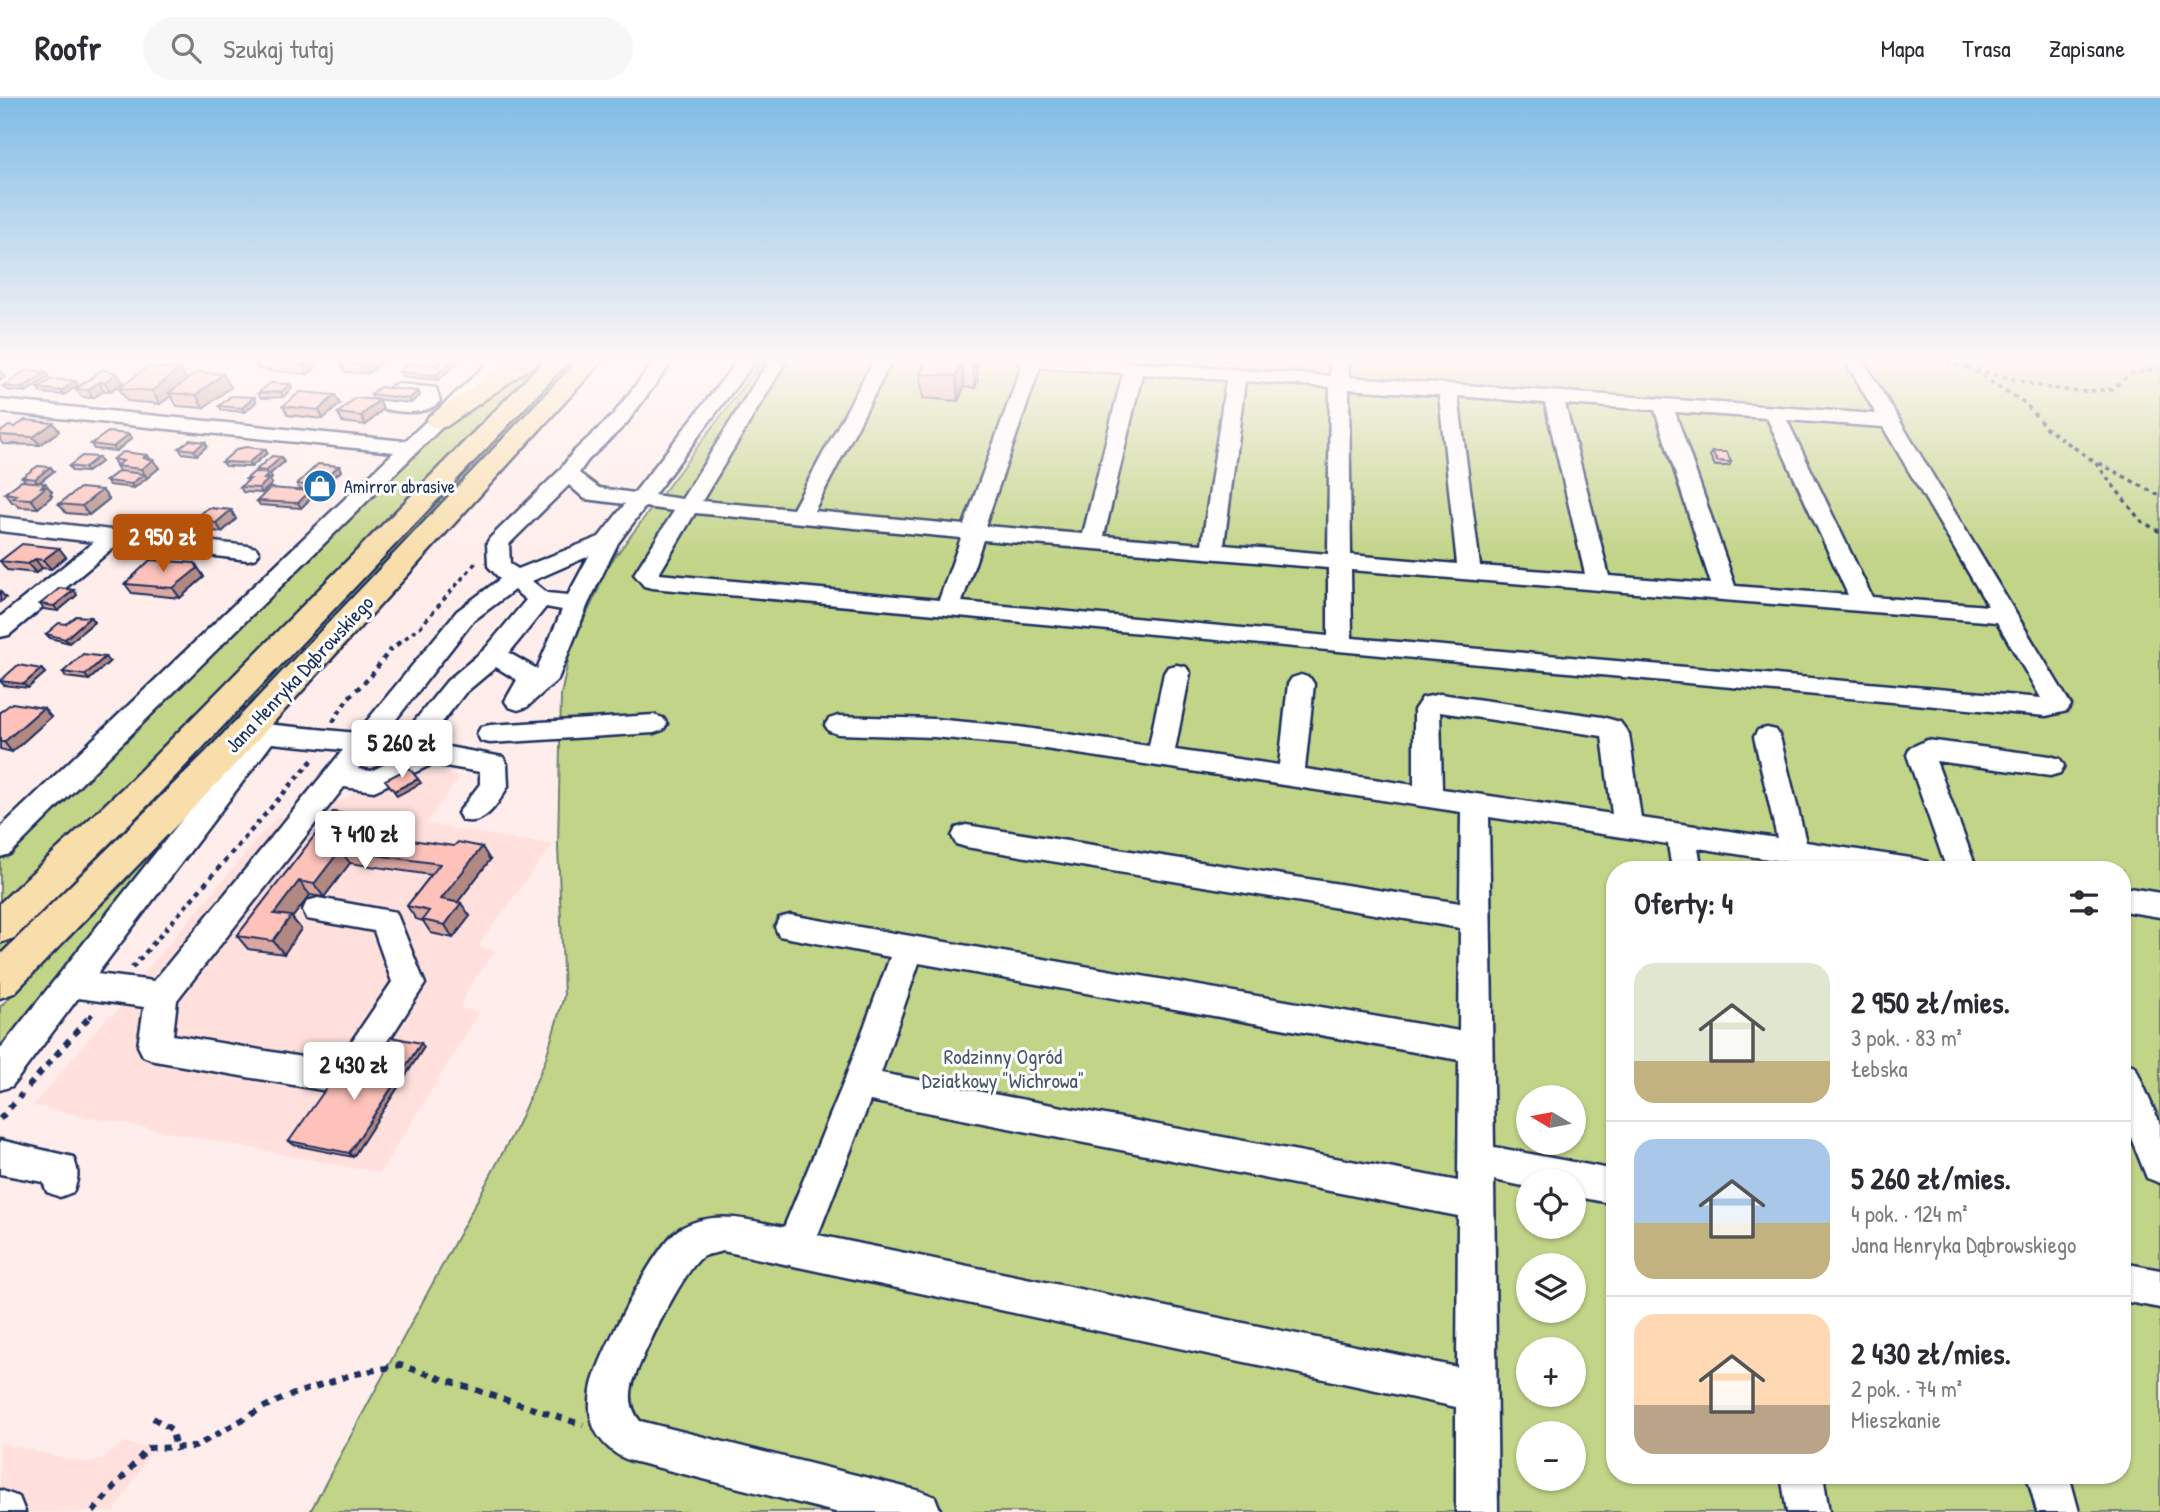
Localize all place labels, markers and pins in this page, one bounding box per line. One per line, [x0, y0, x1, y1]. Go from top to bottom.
shop icon: Amirror abrasive [301, 467, 339, 505]
place label: Amirror abrasive [344, 474, 455, 499]
pin: 2 950 zł [91, 514, 235, 574]
pin: 5 260 zł [330, 720, 474, 780]
pin: 7 410 zł [293, 812, 437, 871]
pin: 2 430 zł [282, 1042, 426, 1102]

